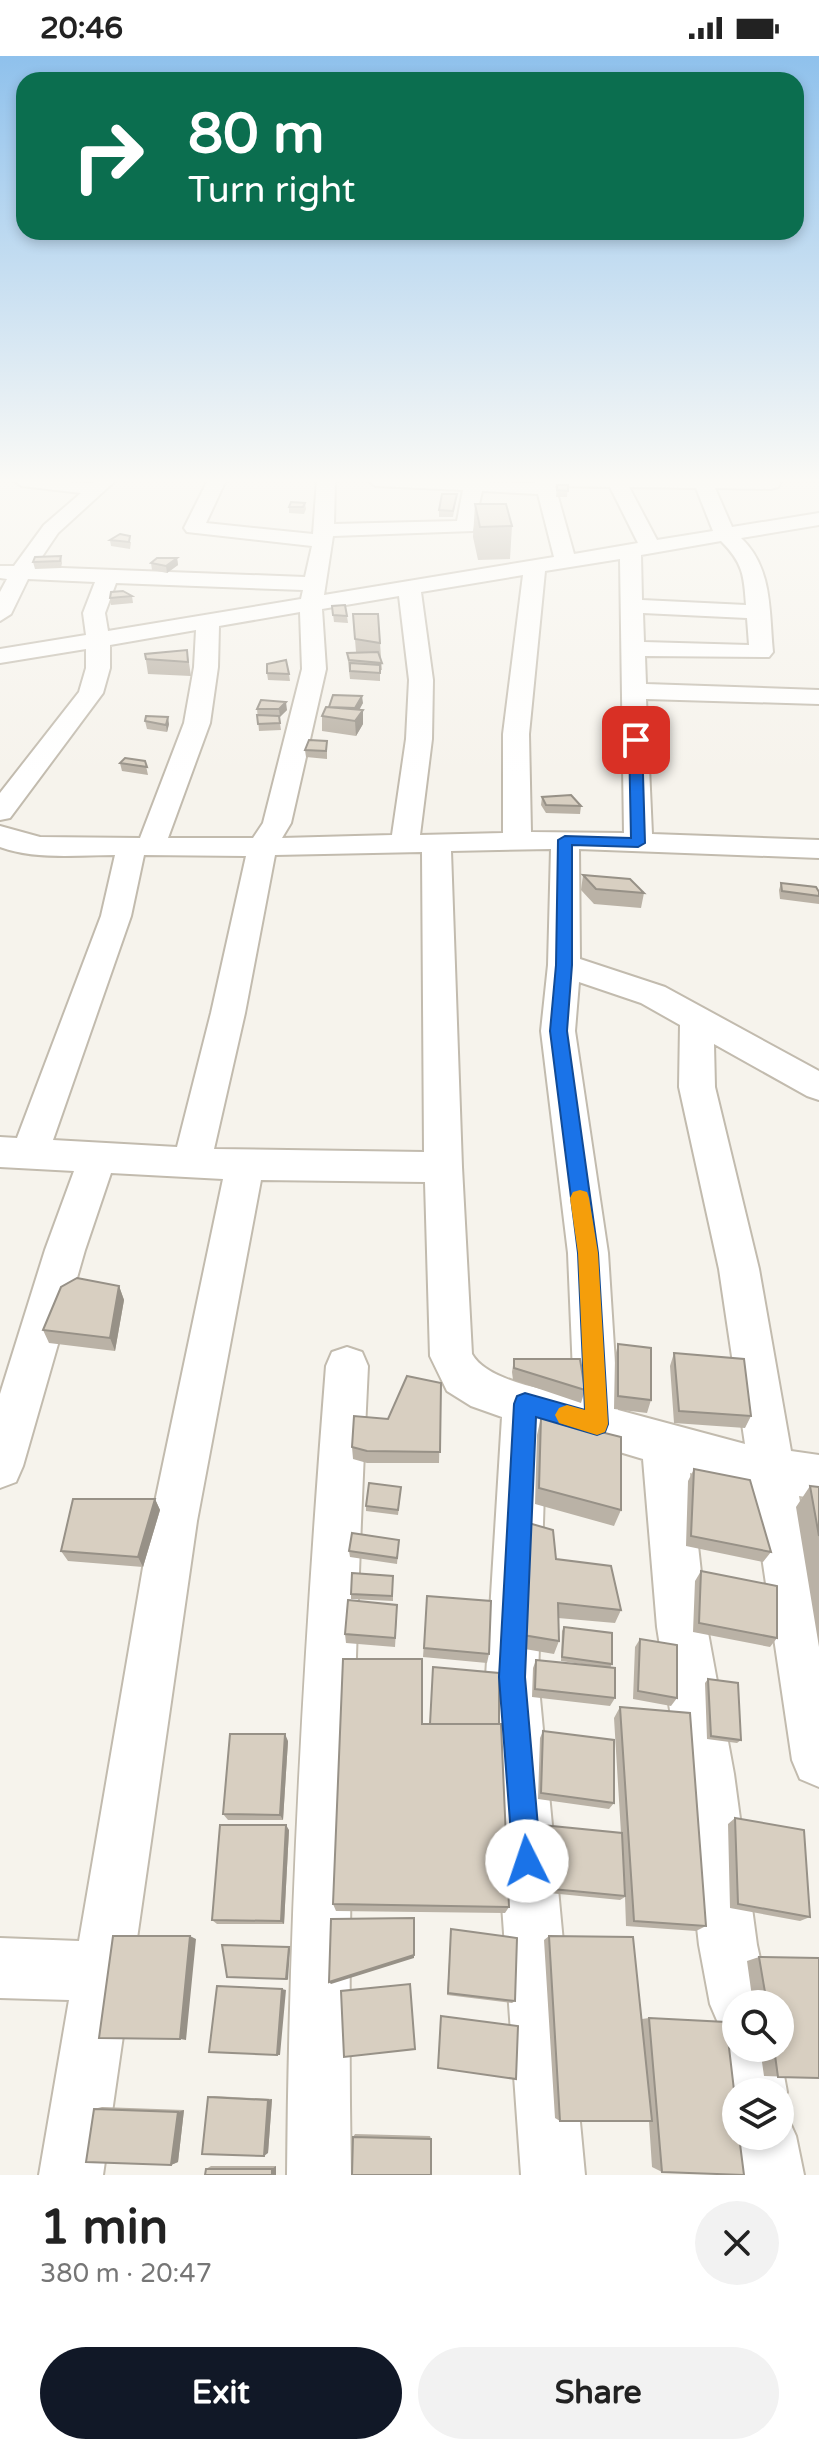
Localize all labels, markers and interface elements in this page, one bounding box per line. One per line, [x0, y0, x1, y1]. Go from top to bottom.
text: 20:46 [40, 10, 123, 47]
text: 80 m [188, 101, 324, 168]
icon: right [56, 104, 160, 208]
text: Turn right [188, 169, 355, 212]
pin [602, 706, 670, 774]
icon: arrive [614, 718, 658, 762]
position arrow [485, 1819, 569, 1903]
map controls [722, 1990, 794, 2150]
button: search [722, 1990, 794, 2062]
button: layers [722, 2078, 794, 2150]
text: 1 min [40, 2199, 168, 2257]
button: close [695, 2201, 779, 2285]
text: 380 m · 20:47 [40, 2258, 212, 2289]
button: Exit [40, 2347, 402, 2439]
button: Share [418, 2347, 779, 2439]

